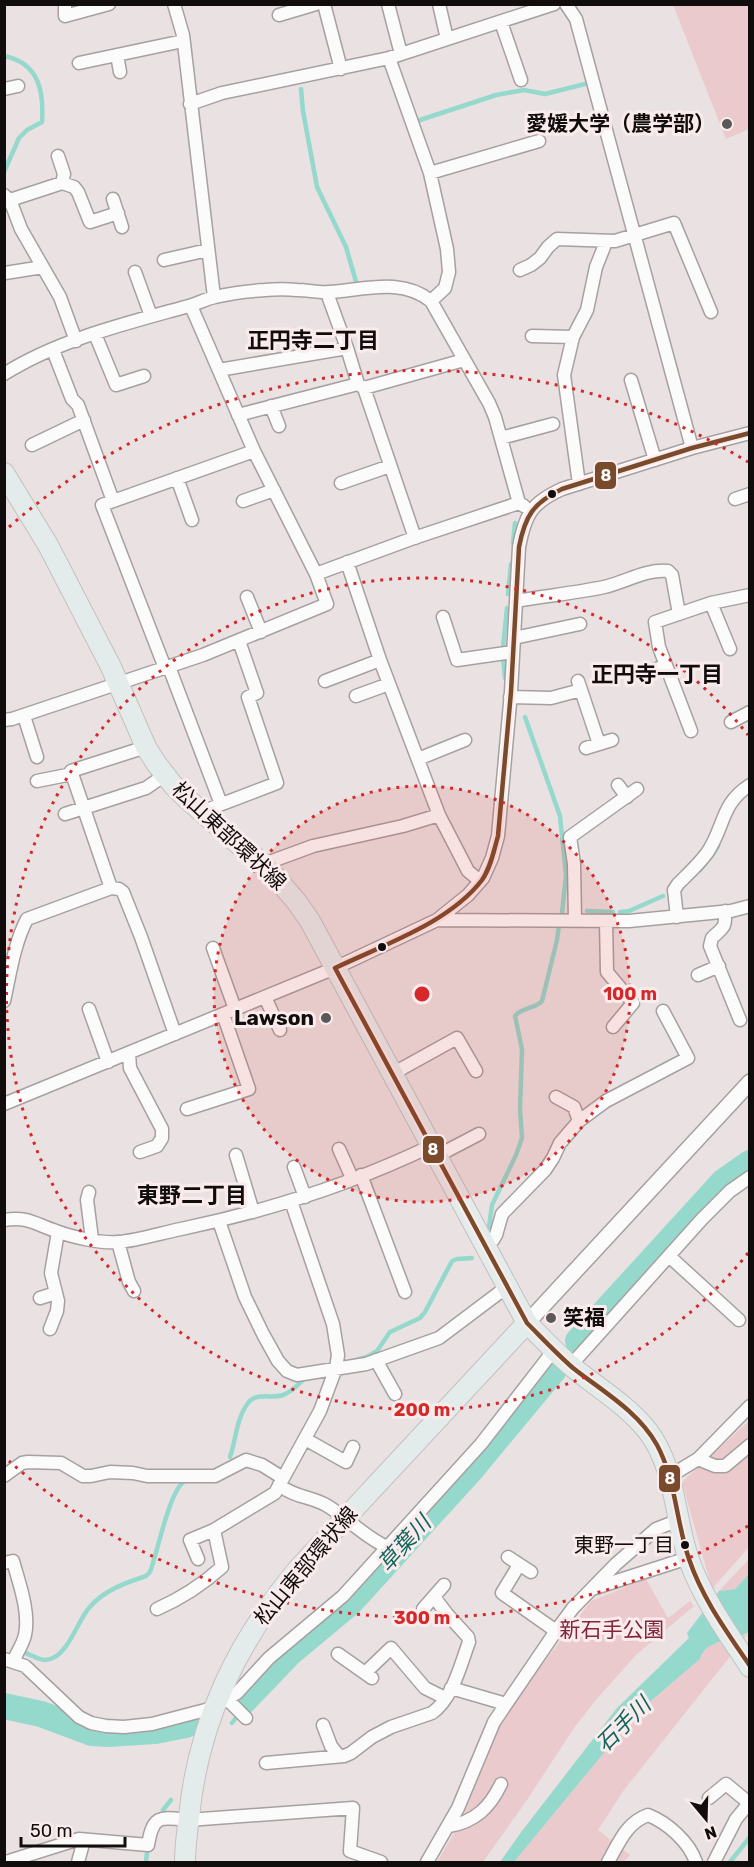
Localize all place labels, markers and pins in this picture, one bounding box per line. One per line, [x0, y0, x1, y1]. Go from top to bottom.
place label: 愛媛大学（農学部） [526, 111, 715, 136]
marker: 愛媛大学（農学部） [720, 117, 734, 131]
unlabelled marker [546, 488, 558, 500]
unlabelled marker [376, 941, 388, 953]
centre of rings [412, 984, 432, 1004]
place label: Lawson [234, 1005, 314, 1030]
marker: Lawson [319, 1011, 333, 1025]
place label: 笑福 [563, 1305, 605, 1330]
marker: 笑福 [544, 1311, 558, 1325]
place label: 東野一丁目 [574, 1533, 674, 1557]
marker: 東野一丁目 [679, 1539, 691, 1551]

